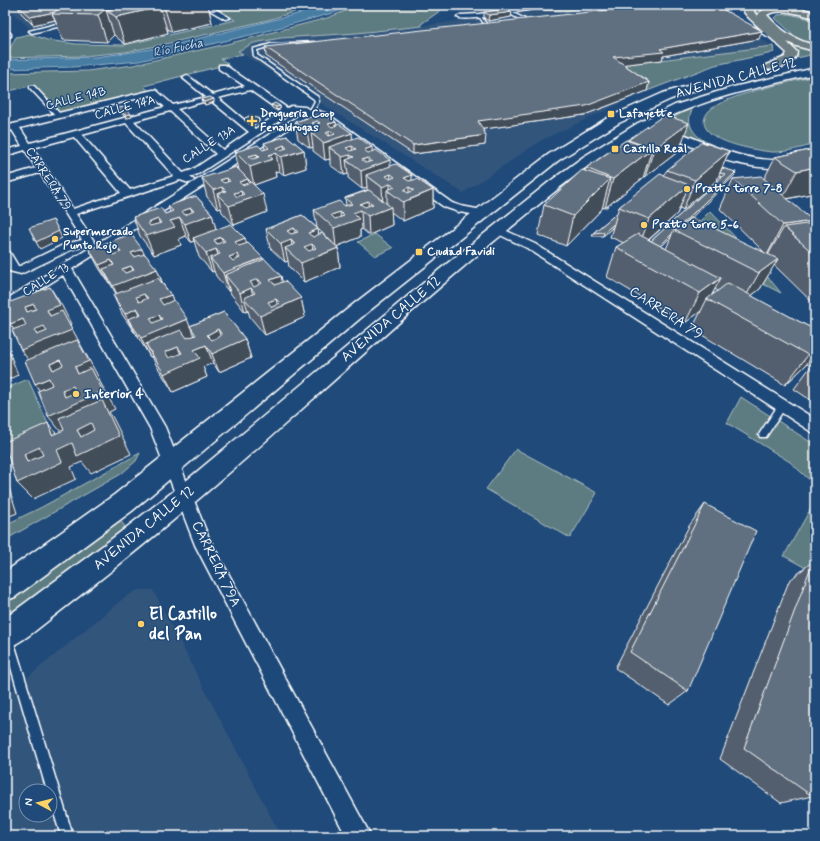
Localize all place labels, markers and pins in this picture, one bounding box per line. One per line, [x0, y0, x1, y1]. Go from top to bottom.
place label: Drogueria Coop Fenaldrogas [260, 106, 335, 136]
place label: Lafayette [619, 106, 673, 122]
marker: Lafayette [606, 109, 616, 119]
marker: Drogueria Coop Fenaldrogas [247, 116, 257, 126]
place label: Castilla Real [623, 141, 687, 157]
marker: Castilla Real [610, 144, 620, 154]
place label: Pratto torre 7-8 [695, 181, 783, 197]
marker: Pratto torre 7-8 [682, 184, 692, 194]
place label: Pratto torre 5-6 [652, 217, 739, 233]
marker: Pratto torre 5-6 [639, 220, 649, 230]
place label: Supermercado Punto Rojo [63, 224, 133, 254]
marker: Supermercado Punto Rojo [50, 234, 60, 244]
place label: Ciudad Favidi [427, 244, 495, 260]
marker: Ciudad Favidi [414, 247, 424, 257]
place label: Interior 4 [84, 385, 144, 403]
marker: Interior 4 [71, 389, 81, 399]
place label: El Castillo del Pan [149, 603, 217, 645]
marker: El Castillo del Pan [136, 619, 146, 629]

